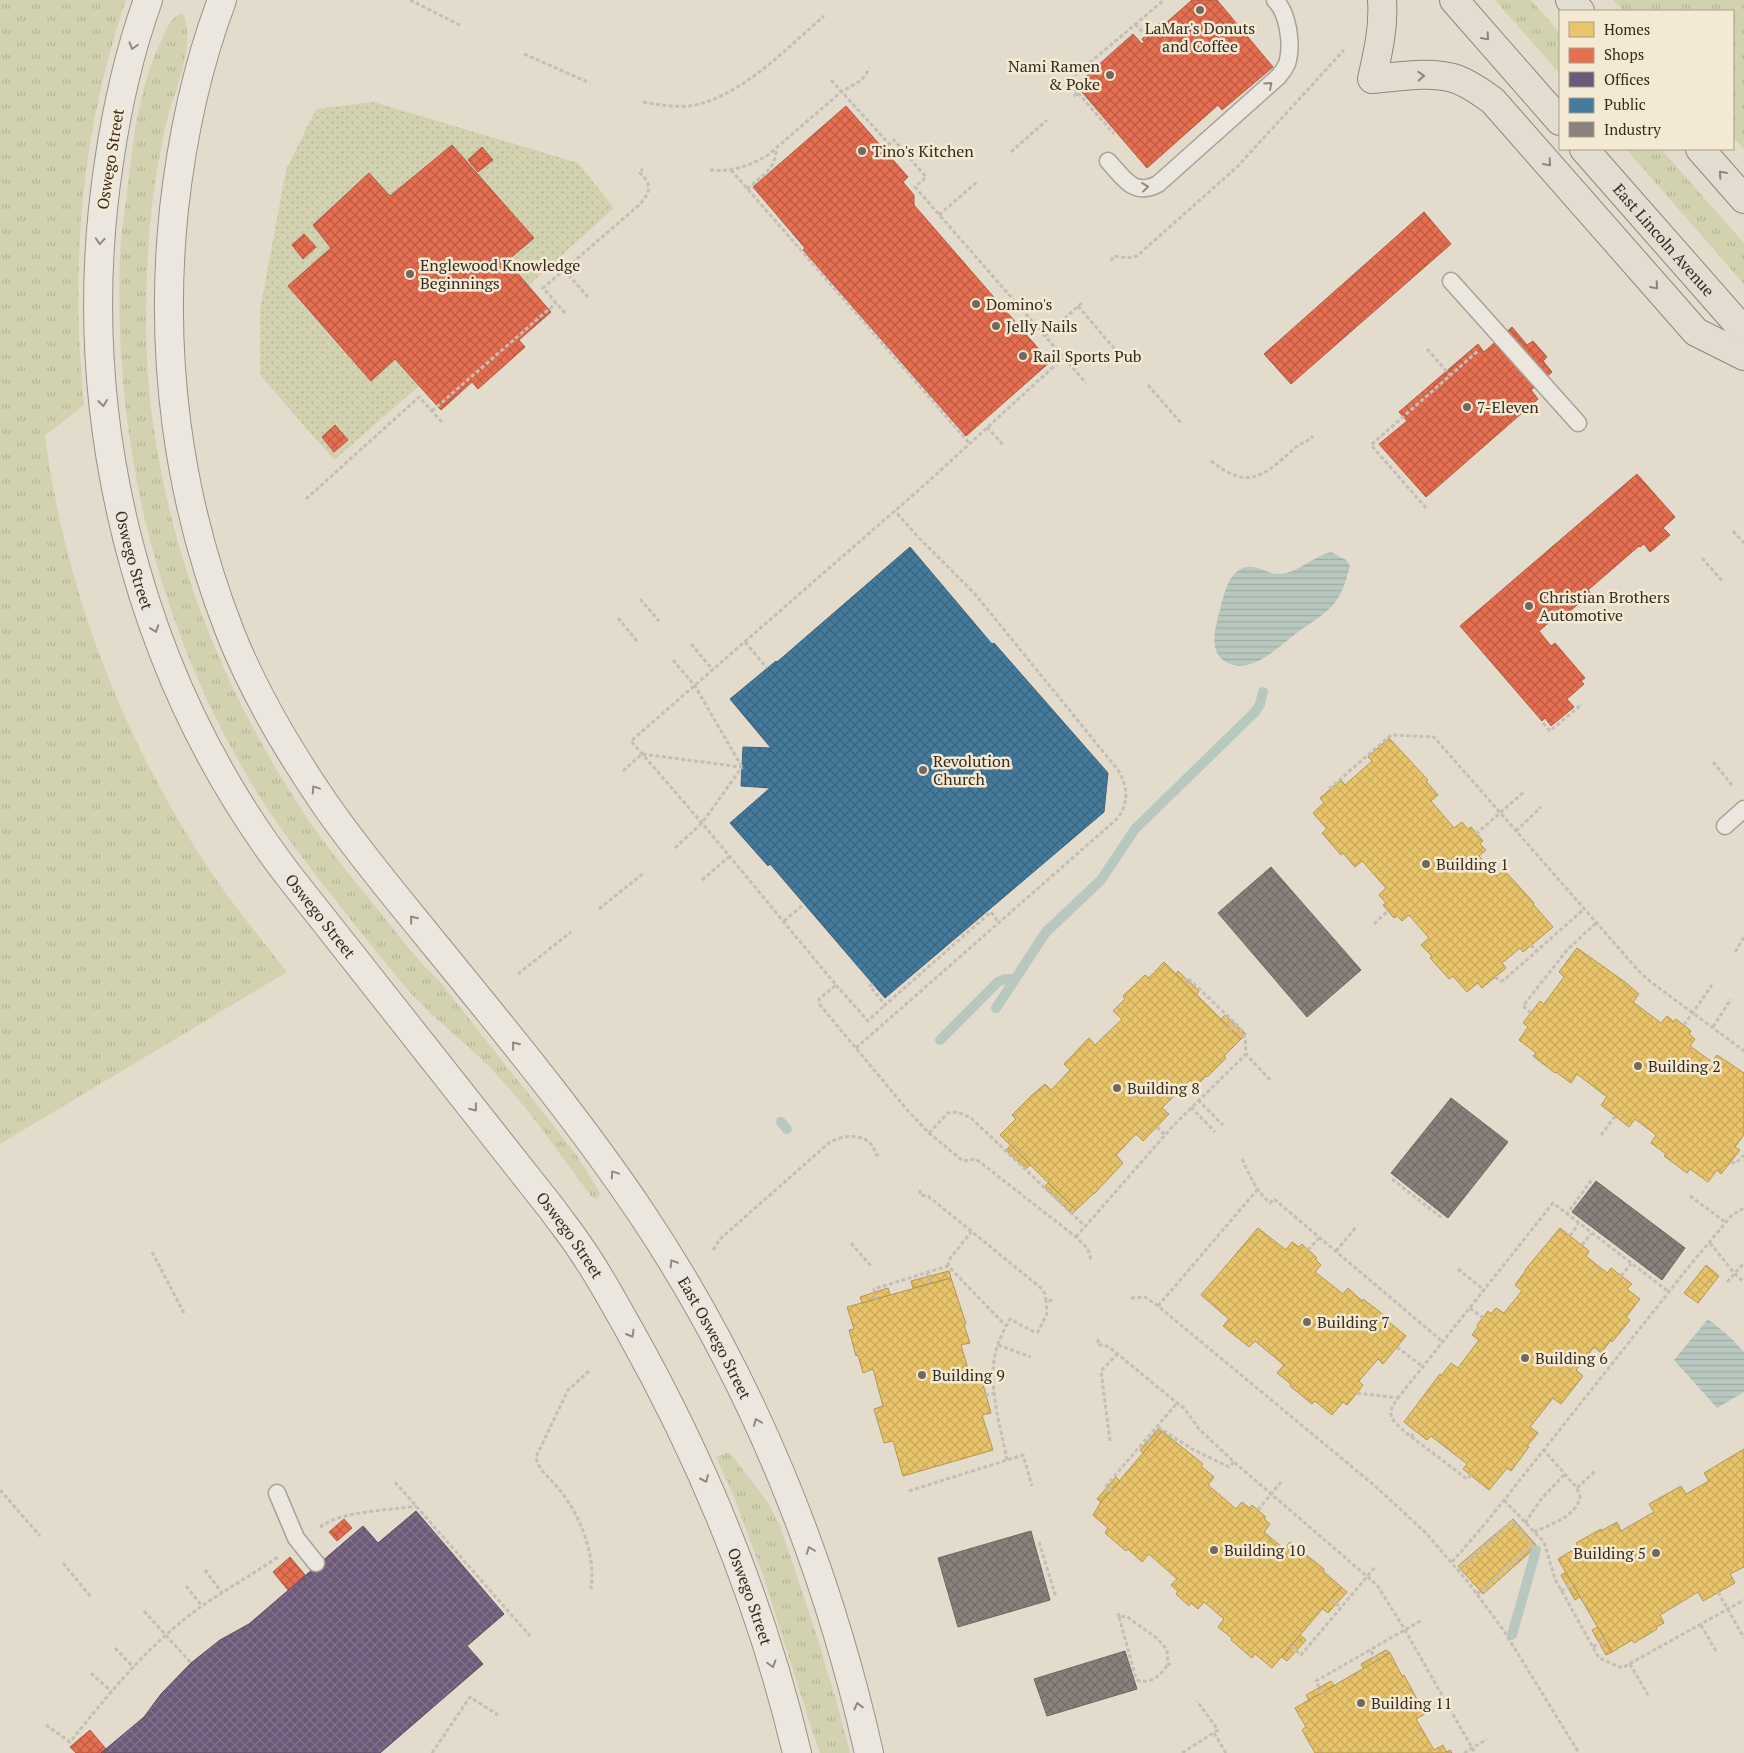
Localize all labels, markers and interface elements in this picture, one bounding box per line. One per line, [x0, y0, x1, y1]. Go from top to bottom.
marker: LaMar's Donuts and Coffee [1194, 4, 1206, 16]
legend [1559, 10, 1734, 150]
place label: LaMar's Donuts and Coffee [1145, 17, 1255, 57]
text: Homes [1604, 19, 1650, 39]
one-way arrow [1481, 31, 1490, 40]
one-way arrow [128, 42, 138, 50]
text: Shops [1604, 44, 1644, 64]
place label: Nami Ramen & Poke [1008, 55, 1100, 95]
marker: Nami Ramen & Poke [1104, 69, 1116, 81]
text: Offices [1604, 69, 1650, 89]
one-way arrow [1417, 70, 1425, 81]
one-way arrow [1263, 81, 1272, 90]
text: Public [1604, 94, 1646, 114]
street label: Oswego Street [91, 107, 129, 211]
text: Industry [1604, 119, 1661, 139]
place label: Tino's Kitchen [872, 140, 974, 162]
marker: Tino's Kitchen [856, 145, 868, 157]
one-way arrow [1543, 158, 1552, 167]
one-way arrow [1719, 170, 1728, 179]
street label: East Lincoln Avenue [1608, 179, 1720, 301]
one-way arrow [1142, 182, 1150, 193]
one-way arrow [94, 237, 105, 245]
place label: Englewood Knowledge Beginnings [420, 254, 580, 294]
marker: Englewood Knowledge Beginnings [404, 268, 416, 280]
one-way arrow [1650, 280, 1659, 289]
place label: Domino's [986, 293, 1053, 315]
marker: Domino's [970, 298, 982, 310]
place label: Jelly Nails [1006, 315, 1078, 337]
marker: Jelly Nails [990, 320, 1002, 332]
place label: Rail Sports Pub [1033, 345, 1142, 367]
marker: Rail Sports Pub [1017, 350, 1029, 362]
place label: 7-Eleven [1477, 396, 1539, 418]
one-way arrow [97, 399, 108, 407]
marker: 7-Eleven [1461, 401, 1473, 413]
street label: Oswego Street [110, 508, 159, 613]
place label: Christian Brothers Automotive [1539, 586, 1670, 626]
marker: Christian Brothers Automotive [1523, 600, 1535, 612]
one-way arrow [149, 624, 159, 633]
place label: Revolution Church [933, 750, 1011, 790]
marker: Revolution Church [917, 764, 929, 776]
one-way arrow [312, 785, 321, 795]
place label: Building 1 [1436, 853, 1509, 875]
marker: Building 1 [1420, 858, 1432, 870]
street label: Oswego Street [280, 869, 361, 963]
one-way arrow [410, 915, 419, 924]
one-way arrow [513, 1042, 521, 1051]
place label: Building 2 [1648, 1055, 1721, 1077]
marker: Building 2 [1632, 1060, 1644, 1072]
place label: Building 8 [1127, 1077, 1200, 1099]
marker: Building 8 [1111, 1082, 1123, 1094]
one-way arrow [468, 1103, 477, 1112]
one-way arrow [611, 1170, 620, 1180]
street label: Oswego Street [531, 1187, 609, 1283]
one-way arrow [670, 1260, 680, 1269]
street label: East Oswego Street [673, 1272, 757, 1403]
place label: Building 7 [1317, 1311, 1390, 1333]
marker: Building 7 [1301, 1316, 1313, 1328]
one-way arrow [625, 1329, 635, 1338]
place label: Building 6 [1535, 1347, 1608, 1369]
marker: Building 6 [1519, 1352, 1531, 1364]
place label: Building 9 [932, 1364, 1005, 1386]
marker: Building 9 [916, 1369, 928, 1381]
one-way arrow [753, 1418, 764, 1427]
one-way arrow [698, 1474, 709, 1483]
place label: Building 10 [1224, 1539, 1305, 1561]
place label: Building 5 [1573, 1542, 1646, 1564]
street label: Oswego Street [723, 1544, 777, 1648]
marker: Building 10 [1208, 1544, 1220, 1556]
one-way arrow [806, 1547, 816, 1555]
marker: Building 5 [1650, 1547, 1662, 1559]
one-way arrow [767, 1660, 777, 1668]
place label: Building 11 [1371, 1692, 1452, 1714]
marker: Building 11 [1355, 1697, 1367, 1709]
one-way arrow [853, 1701, 864, 1710]

